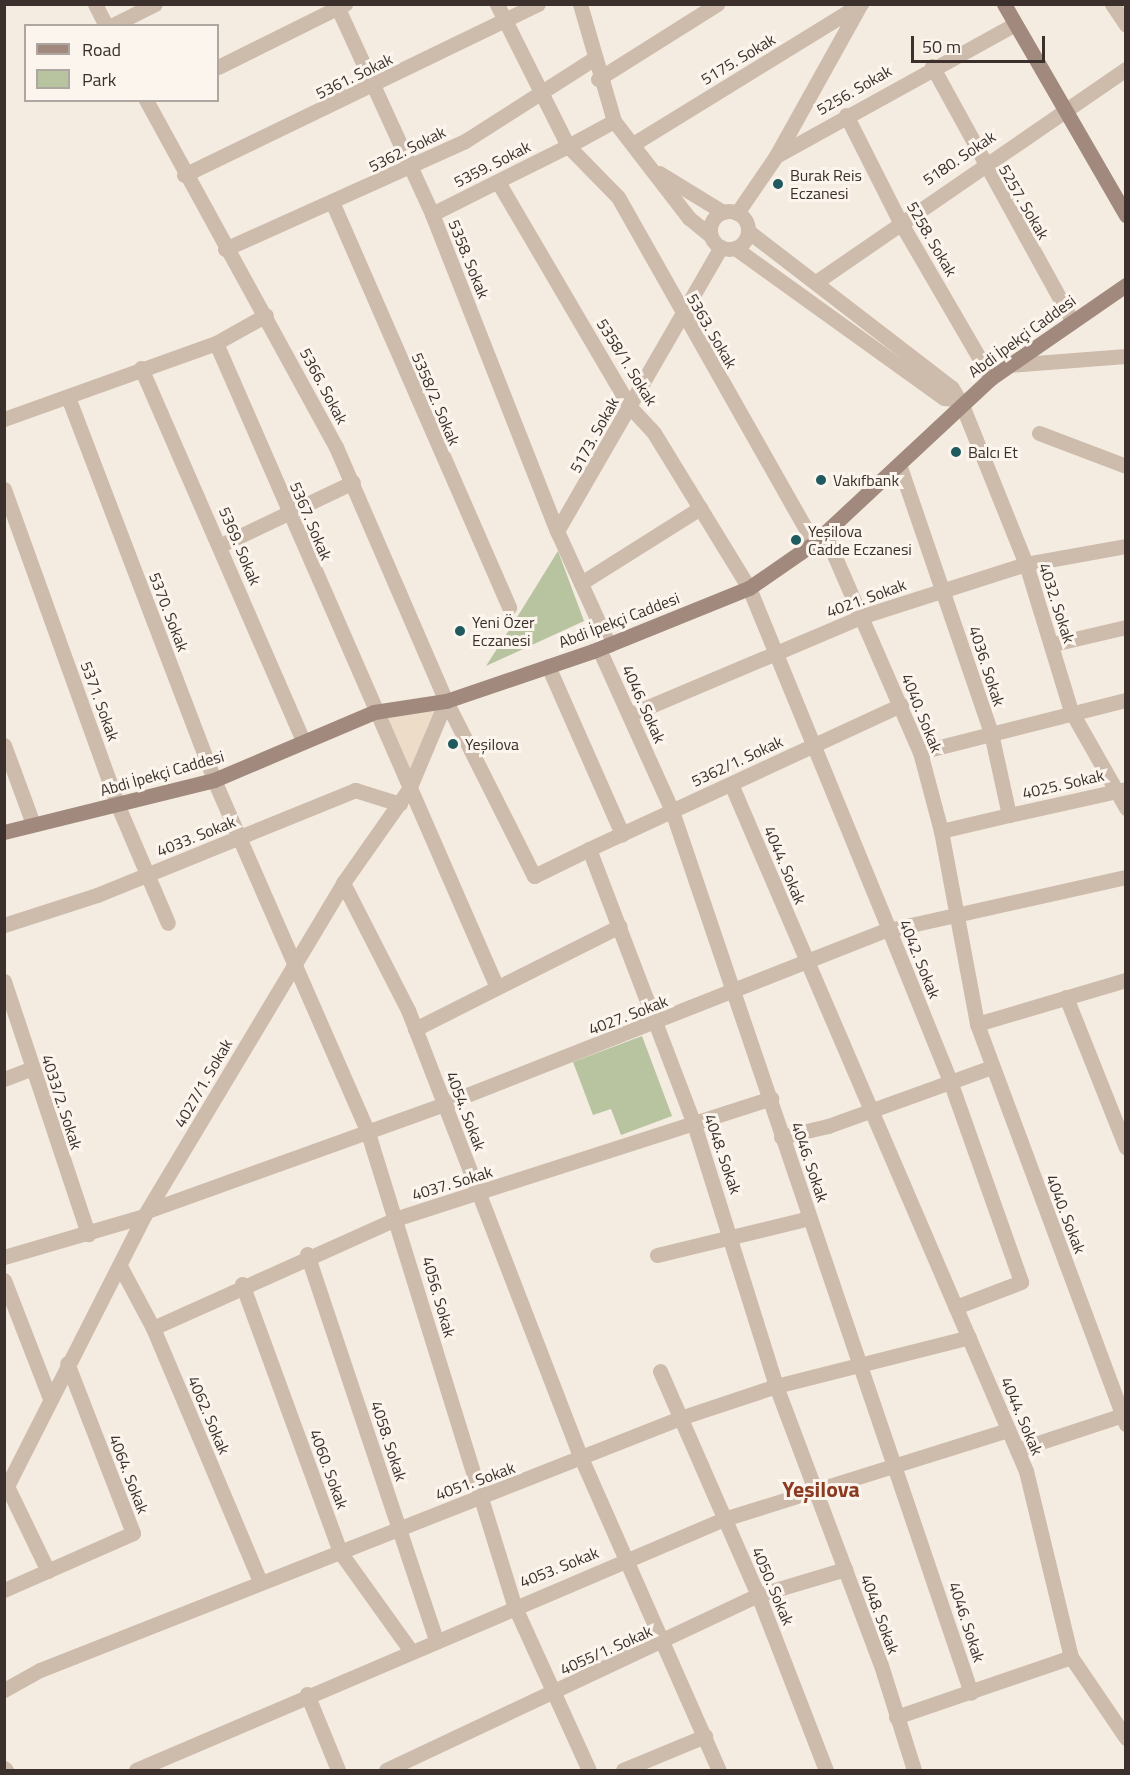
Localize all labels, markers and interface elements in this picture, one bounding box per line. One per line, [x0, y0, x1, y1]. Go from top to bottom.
legend [24, 24, 219, 102]
scale bar [914, 24, 1048, 62]
street label: 5175. Sokak [697, 29, 779, 89]
text: 50 m [922, 33, 961, 60]
text: Road [82, 36, 121, 63]
street label: 5361. Sokak [312, 49, 396, 103]
street label: 5256. Sokak [813, 61, 895, 119]
text: Park [82, 66, 116, 93]
street label: 5362. Sokak [365, 122, 449, 176]
street label: 5180. Sokak [919, 127, 999, 189]
street label: 5359. Sokak [451, 137, 533, 191]
street label: 5257. Sokak [995, 161, 1053, 243]
place label: Burak Reis Eczanesi [790, 165, 862, 203]
marker: Burak Reis Eczanesi [771, 177, 785, 191]
street label: 5258. Sokak [903, 198, 961, 280]
street label: 5358. Sokak [445, 217, 493, 301]
street label: 5363. Sokak [683, 290, 741, 372]
street label: Abdi İpekçi Caddesi [965, 291, 1079, 381]
street label: 5358/1. Sokak [593, 315, 661, 409]
street label: 5366. Sokak [296, 345, 352, 427]
street label: 5358/2. Sokak [408, 350, 464, 448]
street label: 5173. Sokak [565, 394, 623, 476]
place label: Balcı Et [968, 442, 1018, 462]
marker: Balcı Et [949, 445, 963, 459]
place label: Vakıfbank [833, 470, 899, 490]
marker: Vakıfbank [814, 473, 828, 487]
street label: 5367. Sokak [286, 479, 336, 563]
street label: 5369. Sokak [215, 504, 265, 588]
place label: Yeşilova Cadde Eczanesi [808, 521, 912, 559]
marker: Yeşilova Cadde Eczanesi [789, 533, 803, 547]
street label: 4032. Sokak [1035, 560, 1079, 646]
street label: 5370. Sokak [145, 570, 193, 654]
street label: 4021. Sokak [824, 575, 908, 621]
street label: Abdi İpekçi Caddesi [556, 588, 682, 652]
place label: Yeni Özer Eczanesi [472, 612, 535, 650]
street label: 4036. Sokak [965, 623, 1009, 709]
marker: Yeni Özer Eczanesi [453, 624, 467, 638]
street label: 5371. Sokak [77, 659, 123, 743]
street label: 4046. Sokak [618, 662, 670, 746]
street label: 4040. Sokak [898, 671, 946, 755]
street label: 5362/1. Sokak [688, 731, 786, 791]
place label: Yeşilova [465, 734, 519, 754]
marker: Yeşilova [446, 737, 460, 751]
street label: Abdi İpekçi Caddesi [98, 746, 226, 800]
street label: 4025. Sokak [1020, 765, 1106, 803]
street label: 4033. Sokak [154, 812, 238, 860]
street label: 4044. Sokak [760, 823, 810, 907]
street label: 4042. Sokak [896, 917, 944, 1001]
street label: 4027. Sokak [586, 991, 670, 1039]
street label: 4027/1. Sokak [170, 1035, 236, 1131]
street label: 4033/2. Sokak [38, 1052, 86, 1152]
street label: 4054. Sokak [442, 1069, 490, 1153]
street label: 4048. Sokak [700, 1112, 746, 1196]
street label: 4046. Sokak [787, 1120, 833, 1204]
street label: 4037. Sokak [409, 1162, 495, 1204]
street label: 4040. Sokak [1042, 1172, 1090, 1256]
street label: 4056. Sokak [418, 1254, 460, 1340]
street label: 4062. Sokak [184, 1373, 234, 1457]
street label: 4044. Sokak [997, 1374, 1047, 1458]
street label: 4058. Sokak [367, 1398, 411, 1484]
street label: 4060. Sokak [306, 1427, 352, 1511]
street label: 4064. Sokak [105, 1432, 153, 1516]
street label: 4051. Sokak [433, 1458, 517, 1504]
district label: Yeşilova [782, 1477, 860, 1503]
street label: 4053. Sokak [517, 1543, 601, 1591]
street label: 4050. Sokak [748, 1544, 798, 1628]
street label: 4048. Sokak [857, 1572, 903, 1656]
street label: 4046. Sokak [945, 1579, 989, 1665]
street label: 4055/1. Sokak [557, 1621, 655, 1679]

